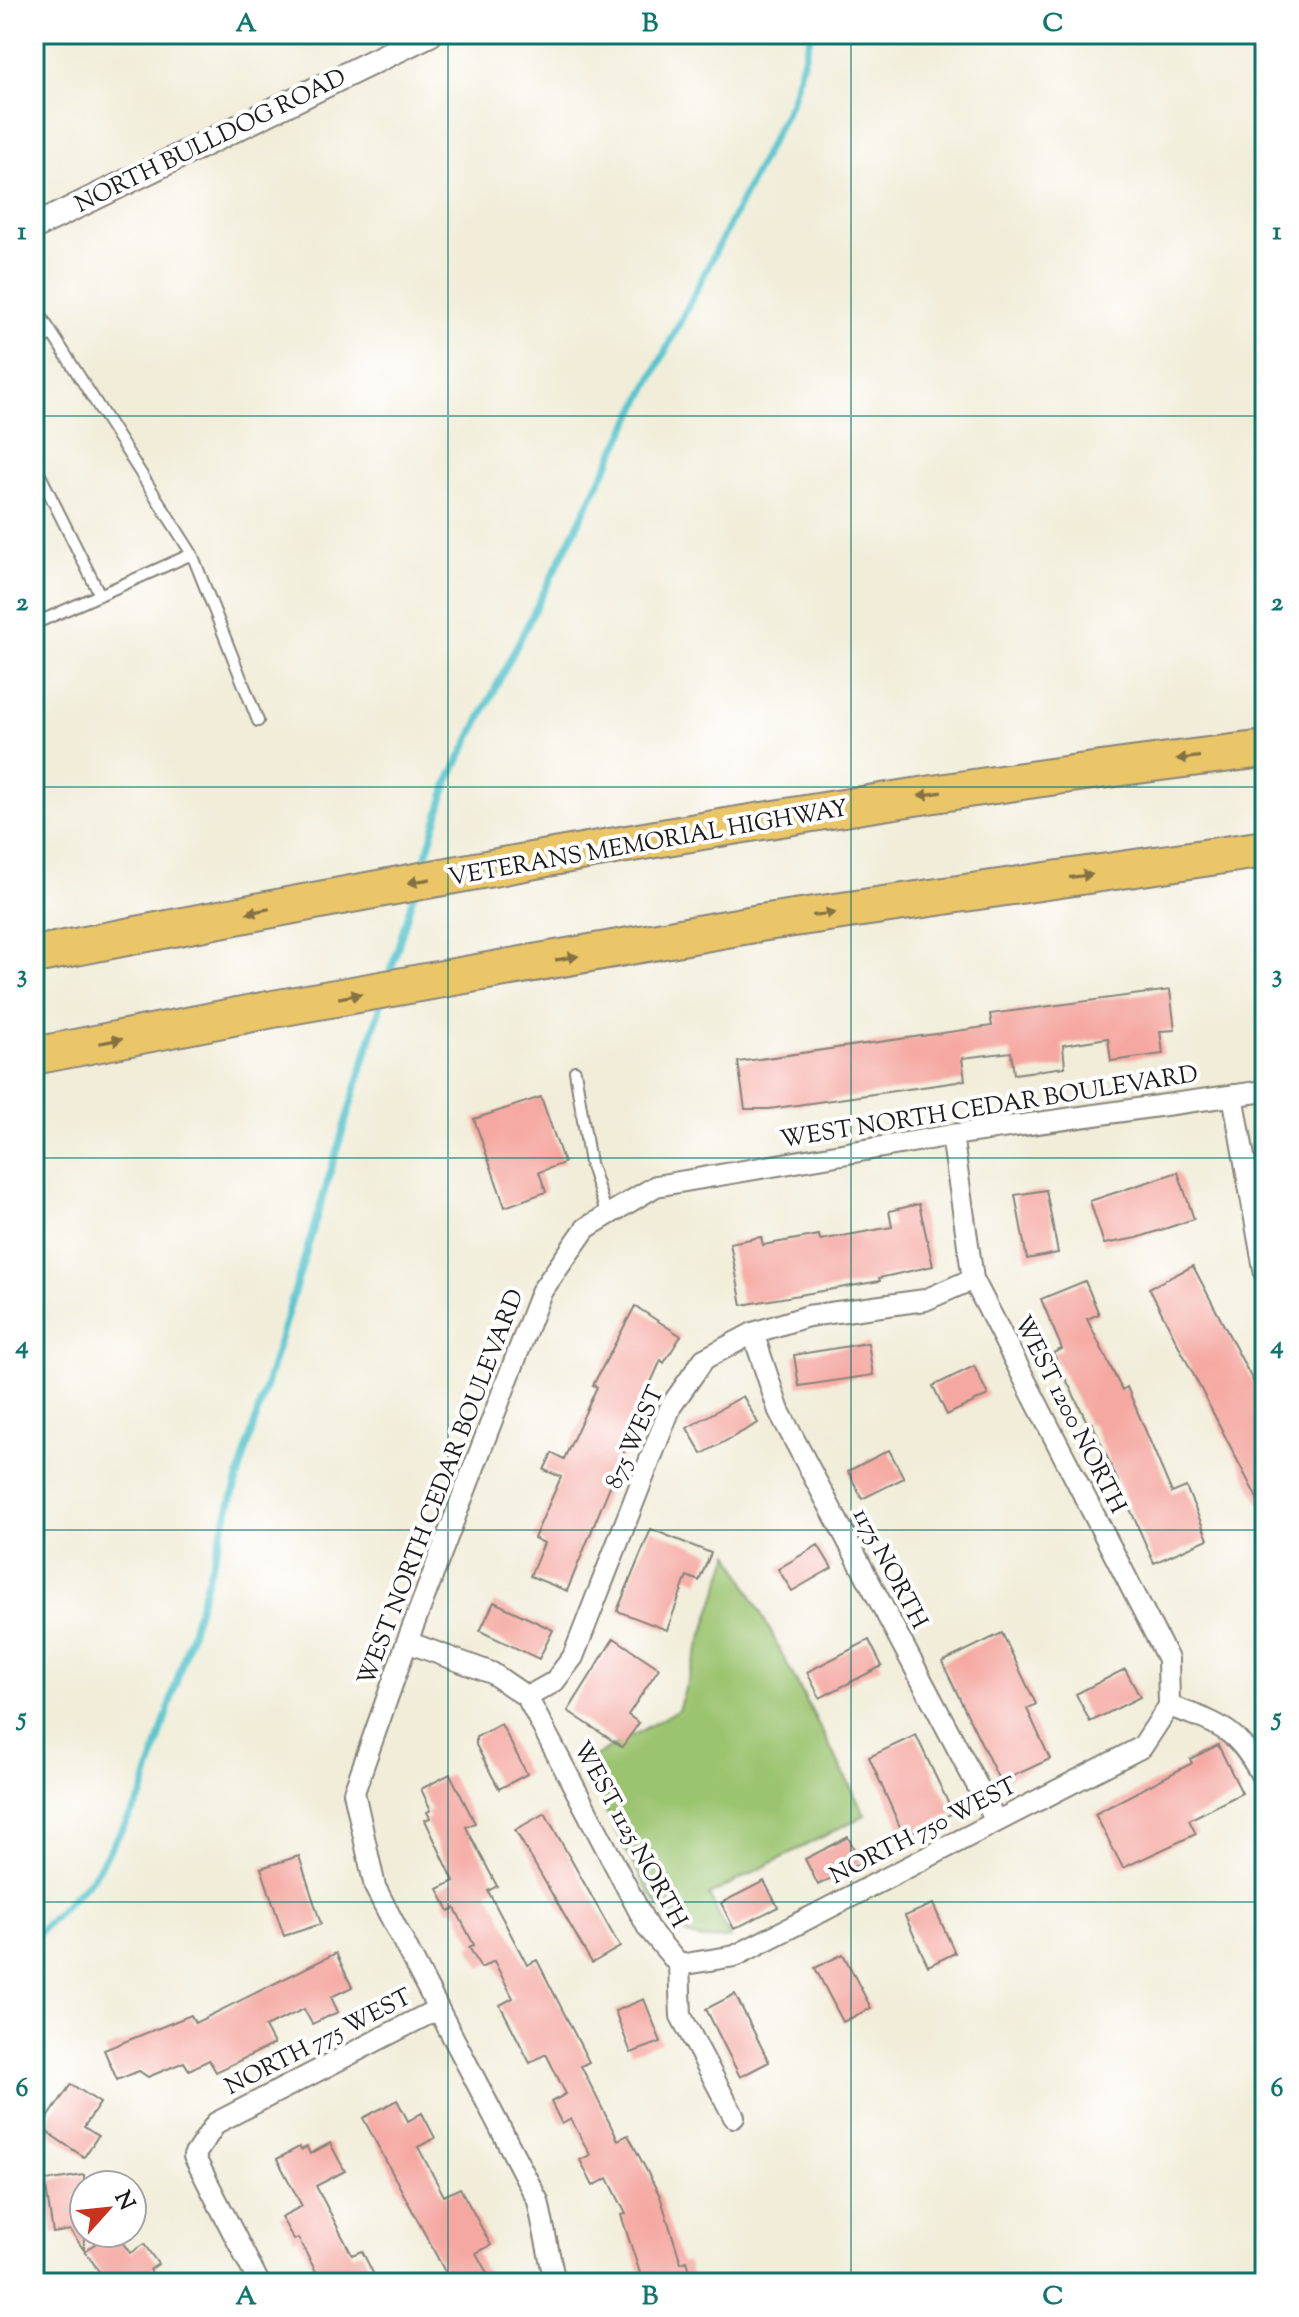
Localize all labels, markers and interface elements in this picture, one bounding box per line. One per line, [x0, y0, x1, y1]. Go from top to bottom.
text: A [235, 6, 257, 43]
text: B [642, 6, 659, 43]
text: C [1043, 6, 1063, 43]
street label: NORTH BULLDOG ROAD [70, 61, 352, 222]
text: 1 [18, 214, 27, 251]
text: 1 [1273, 214, 1282, 251]
text: 2 [16, 585, 29, 622]
text: 2 [1271, 585, 1284, 622]
one-way arrow [1175, 752, 1200, 765]
one-way arrow [917, 789, 942, 801]
street label: VETERANS MEMORIAL HIGHWAY [446, 792, 851, 896]
one-way arrow [1069, 869, 1094, 882]
one-way arrow [406, 875, 431, 887]
one-way arrow [245, 905, 270, 918]
one-way arrow [811, 907, 836, 920]
one-way arrow [555, 951, 580, 963]
text: 3 [17, 957, 27, 994]
text: 3 [1272, 957, 1282, 994]
one-way arrow [337, 989, 362, 1001]
one-way arrow [98, 1034, 123, 1047]
street label: WEST NORTH CEDAR BOULEVARD [778, 1058, 1201, 1158]
street label: WEST NORTH CEDAR BOULEVARD [350, 1284, 533, 1691]
street label: WEST 1200 NORTH [1005, 1310, 1134, 1520]
text: 4 [14, 1328, 29, 1365]
text: 4 [1269, 1328, 1284, 1365]
street label: 875 WEST [598, 1381, 674, 1495]
street label: 1175 NORTH [843, 1503, 935, 1635]
text: 5 [16, 1700, 27, 1737]
text: 5 [1271, 1700, 1282, 1737]
street label: WEST 1125 NORTH [564, 1735, 695, 1935]
street label: NORTH 750 WEST [824, 1770, 1024, 1894]
street label: NORTH 775 WEST [220, 1981, 418, 2105]
text: 6 [16, 2071, 29, 2108]
text: 6 [1271, 2071, 1284, 2108]
north arrow [68, 2169, 148, 2249]
text: N [105, 2186, 142, 2217]
text: A [235, 2279, 257, 2316]
text: B [642, 2279, 659, 2316]
text: C [1043, 2279, 1063, 2316]

